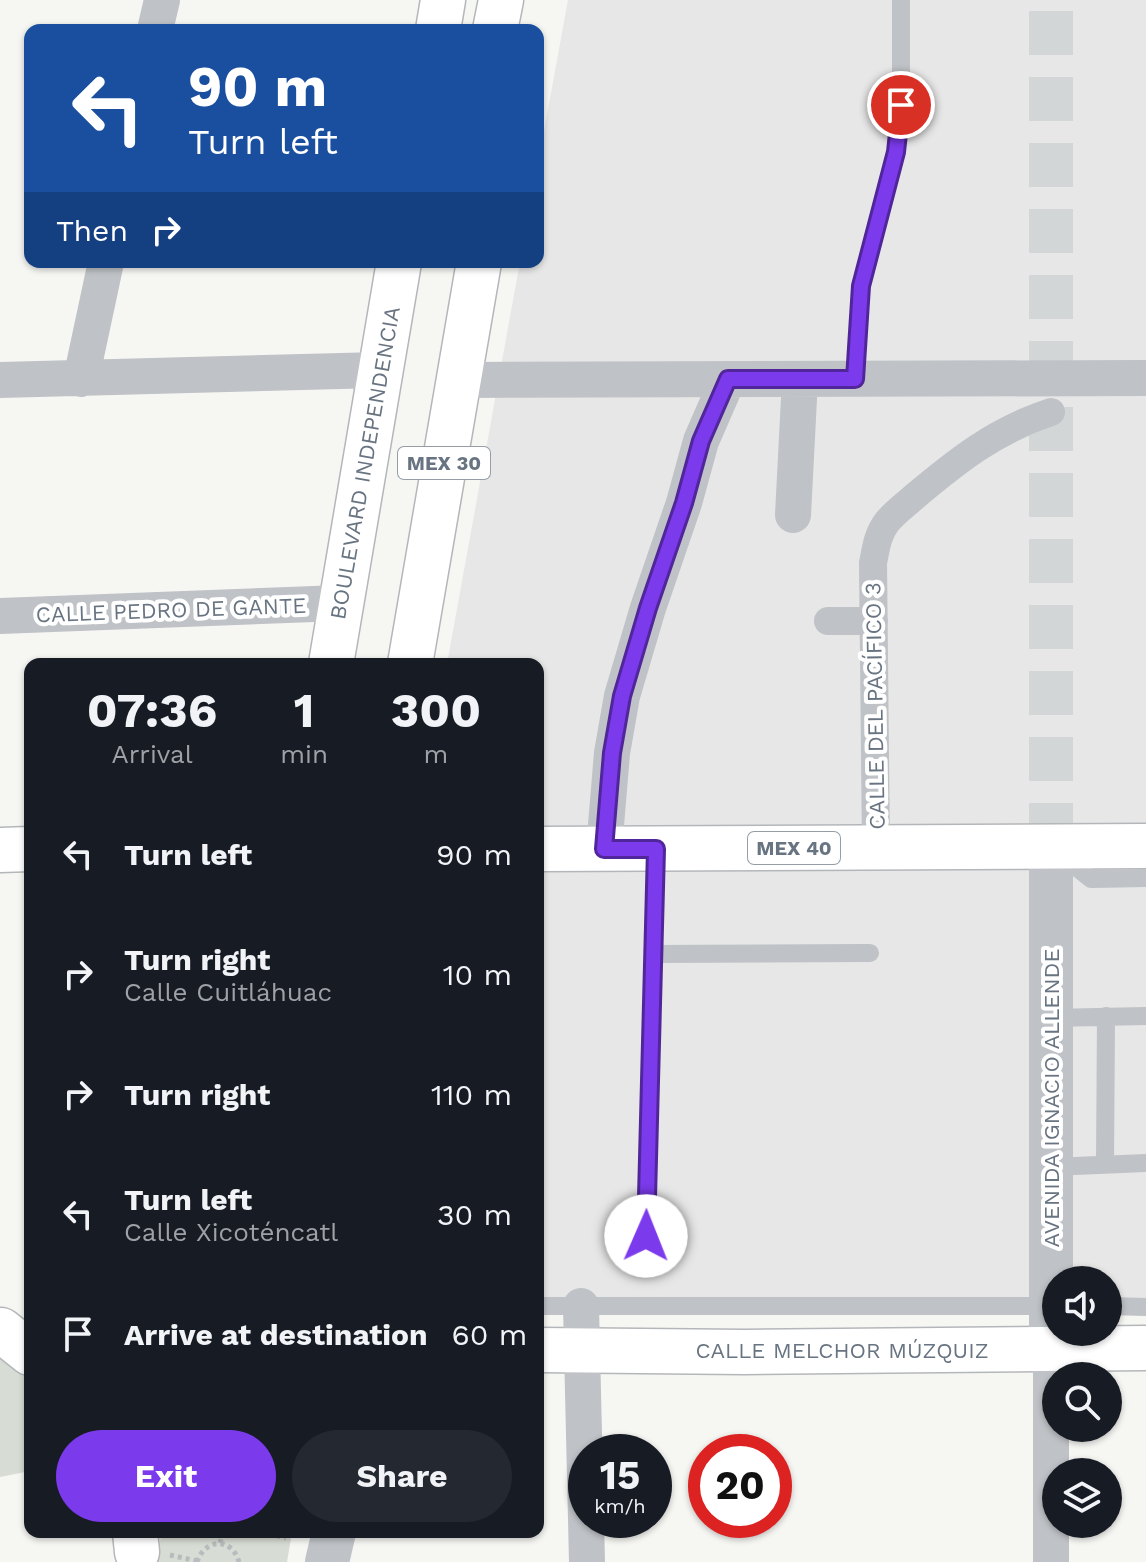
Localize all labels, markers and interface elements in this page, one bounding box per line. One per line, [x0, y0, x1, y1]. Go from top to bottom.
text: 90 m [188, 54, 327, 120]
icon: left [56, 56, 160, 160]
pin [867, 71, 935, 139]
icon: arrive [879, 83, 923, 127]
text: Turn left [188, 121, 338, 163]
icon: right [144, 208, 188, 252]
text: Then [56, 213, 128, 248]
street label: BOULEVARD INDEPENDENCIA [325, 305, 405, 621]
road number: MEX 30 [398, 447, 490, 479]
street label: CALLE DEL PACÍFICO 3 [860, 582, 890, 830]
street label: CALLE PEDRO DE GANTE [35, 593, 307, 627]
text: 07:36 [87, 682, 217, 739]
text: 1 [294, 682, 314, 739]
text: 300 [391, 682, 481, 739]
text: Arrival [112, 739, 193, 769]
text: min [280, 739, 328, 769]
text: m [424, 739, 448, 769]
icon: left [56, 832, 100, 876]
road number: MEX 40 [748, 832, 840, 864]
text: Turn left [124, 837, 252, 872]
text: 90 m [436, 837, 512, 872]
text: Turn right [124, 942, 270, 977]
street label: AVENIDA IGNACIO ALLENDE [1039, 949, 1064, 1247]
icon: right [56, 952, 100, 996]
text: 10 m [443, 957, 512, 992]
text: Calle Cuitláhuac [124, 977, 332, 1007]
icon: right [56, 1072, 100, 1116]
text: Turn right [124, 1077, 270, 1112]
text: 110 m [431, 1077, 512, 1112]
text: Turn left [124, 1182, 252, 1217]
icon: left [56, 1192, 100, 1236]
position arrow [604, 1194, 688, 1278]
text: 30 m [437, 1197, 512, 1232]
text: Calle Xicoténcatl [124, 1217, 338, 1247]
map controls [1042, 1266, 1122, 1538]
button: sound [1042, 1266, 1122, 1346]
icon: arrive [56, 1312, 100, 1356]
text: Arrive at destination [124, 1317, 428, 1352]
text: 60 m [452, 1317, 527, 1352]
street label: CALLE MELCHOR MÚZQUIZ [695, 1338, 989, 1363]
button: search [1042, 1362, 1122, 1442]
button: Exit [56, 1430, 276, 1522]
button: Share [292, 1430, 512, 1522]
speed limit sign: 20 [688, 1434, 792, 1538]
text: 15 [600, 1452, 640, 1499]
button: layers [1042, 1458, 1122, 1538]
text: km/h [594, 1494, 646, 1518]

